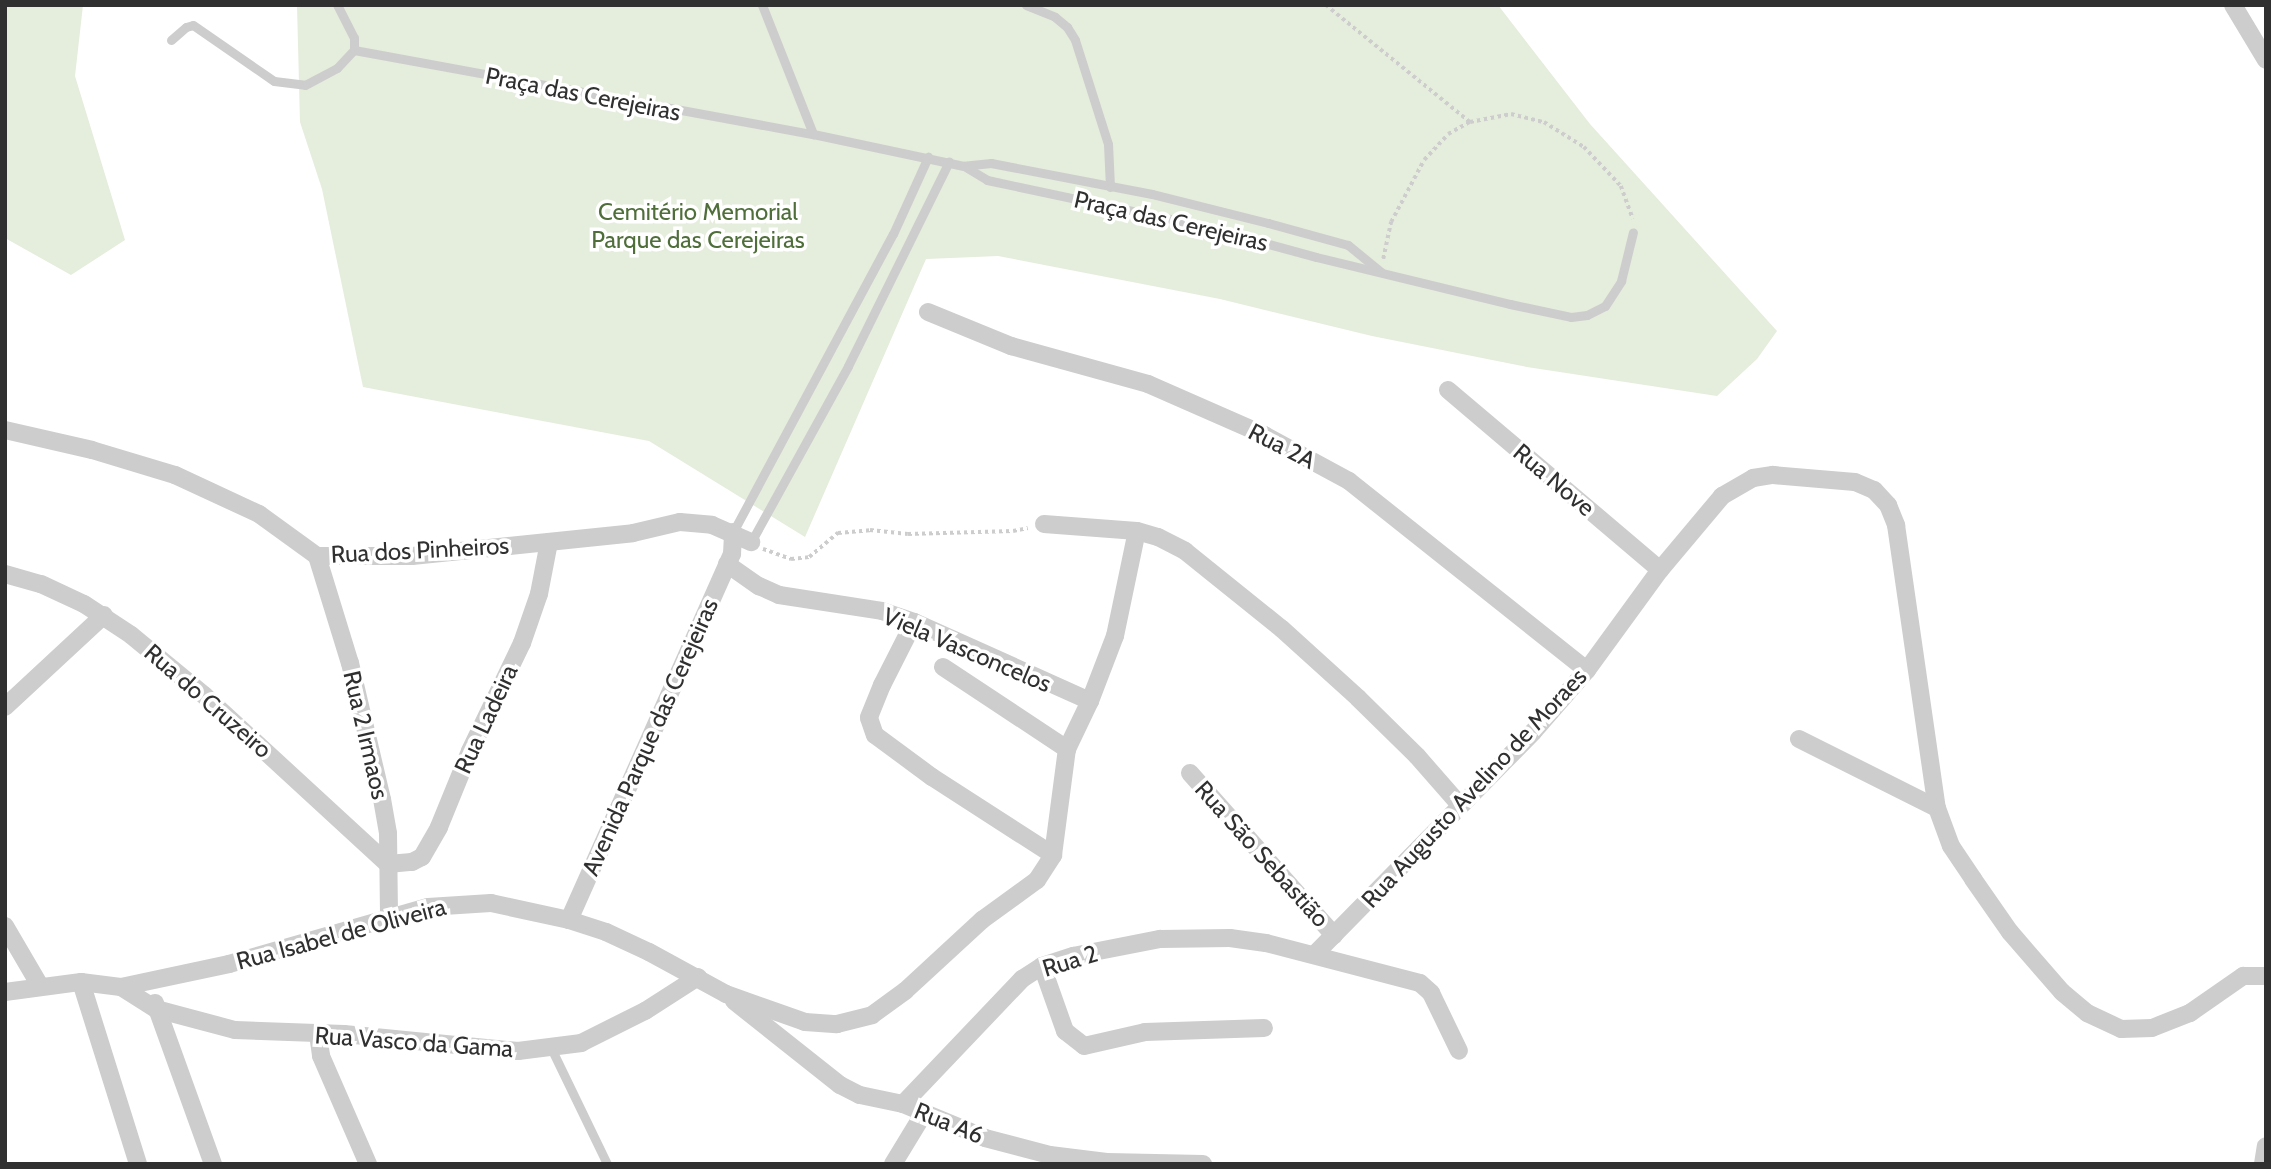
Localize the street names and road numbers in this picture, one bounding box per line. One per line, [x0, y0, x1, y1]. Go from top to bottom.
street label: Praça das Cerejeiras [483, 61, 683, 127]
street label: Praça das Cerejeiras [1071, 185, 1271, 257]
street label: Rua 2A [1244, 417, 1320, 475]
street label: Rua Nove [1508, 438, 1600, 522]
street label: Rua dos Pinheiros [330, 531, 510, 569]
street label: Avenida Parque das Cerejeiras [576, 594, 724, 880]
street label: Viela Vasconcelos [879, 602, 1055, 698]
street label: Rua do Cruzeiro [138, 638, 278, 764]
street label: Rua Ladeira [448, 660, 524, 778]
street label: Rua Augusto Avelino de Moraes [1355, 662, 1593, 914]
street label: Rua 2 Irmaos [337, 668, 395, 802]
street label: Rua São Sebastião [1189, 775, 1335, 933]
street label: Rua Isabel de Oliveira [233, 892, 449, 976]
street label: Rua 2 [1039, 939, 1101, 983]
street label: Rua Vasco da Gama [314, 1021, 514, 1063]
street label: Rua A6 [910, 1096, 988, 1150]

